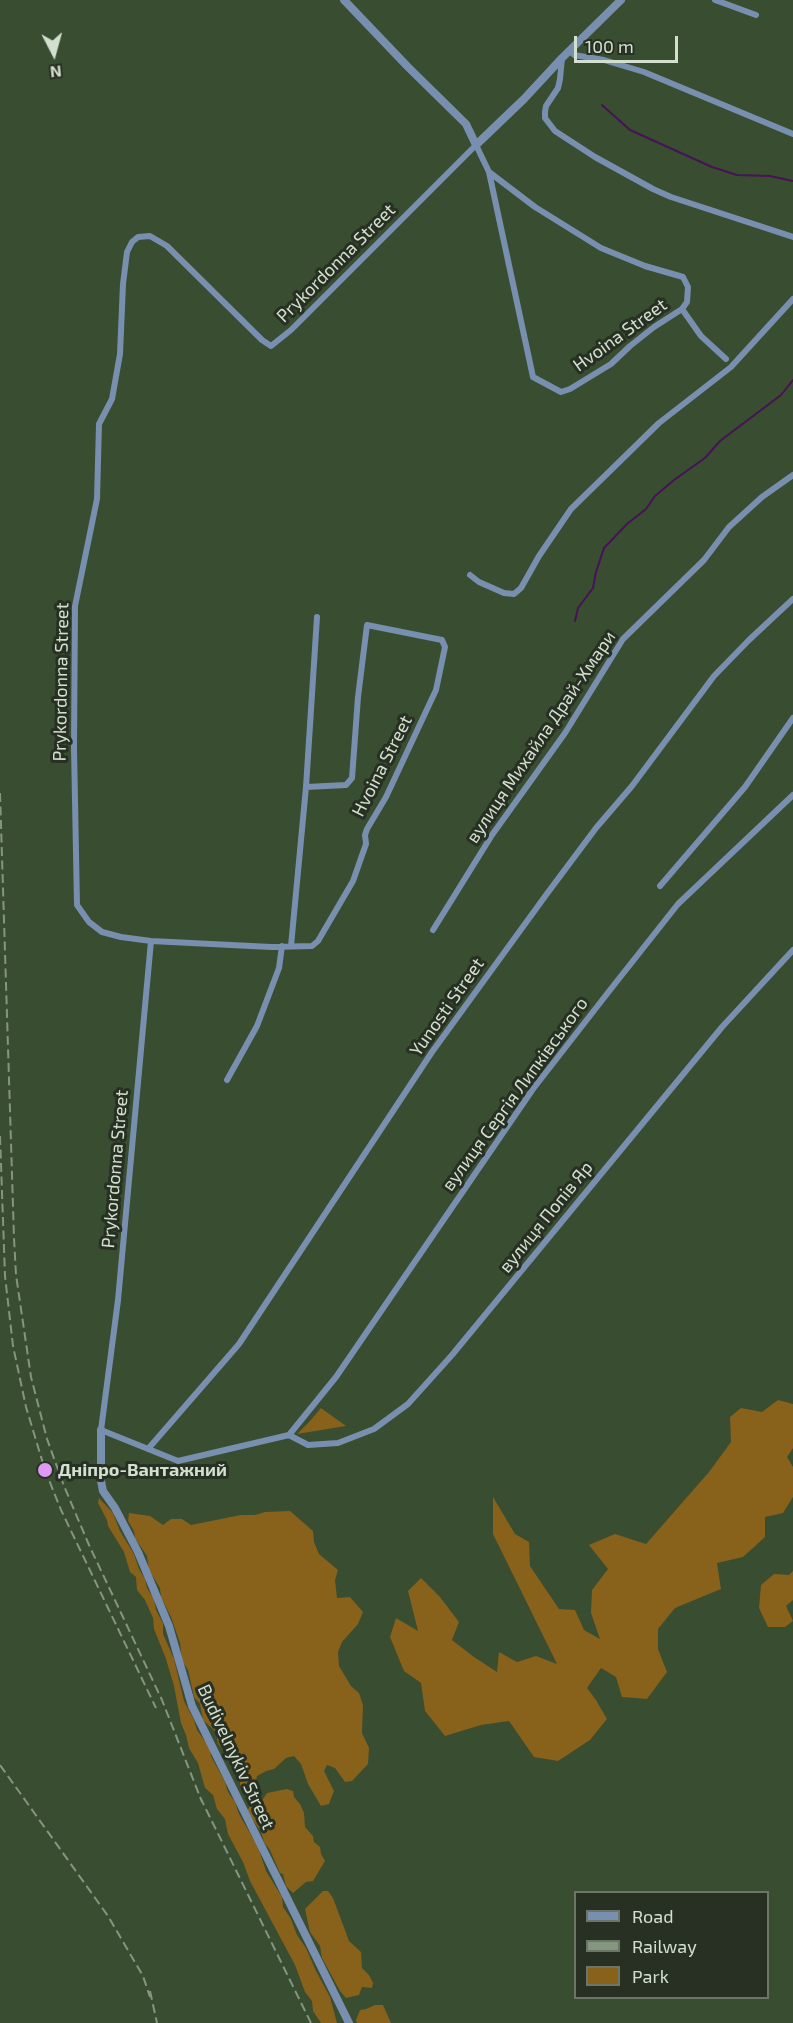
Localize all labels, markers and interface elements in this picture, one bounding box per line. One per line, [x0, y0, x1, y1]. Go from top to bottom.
north arrow [24, 24, 84, 84]
scale bar [577, 24, 680, 62]
text: 100 m [585, 35, 634, 57]
text: N [49, 62, 63, 82]
street label: Prykordonna Street [272, 199, 400, 327]
street label: Hvoina Street [569, 294, 671, 376]
street label: Prykordonna Street [49, 602, 73, 762]
street label: вулиця Михайла Драй-Хмари [462, 627, 620, 847]
street label: Hvoina Street [347, 712, 417, 820]
street label: Yunosti Street [405, 954, 489, 1060]
street label: вулиця Сергія Липківського [437, 993, 593, 1195]
street label: Prykordonna Street [97, 1089, 133, 1249]
street label: вулиця Попів Яр [495, 1157, 597, 1277]
place label: Дніпро-Вантажний [58, 1459, 227, 1481]
marker: Дніпро-Вантажний [36, 1461, 54, 1479]
street label: Budivelnykiv Street [193, 1681, 279, 1833]
legend [574, 1891, 769, 1999]
text: Road [632, 1905, 673, 1927]
text: Railway [632, 1935, 697, 1957]
text: Park [632, 1965, 669, 1987]

